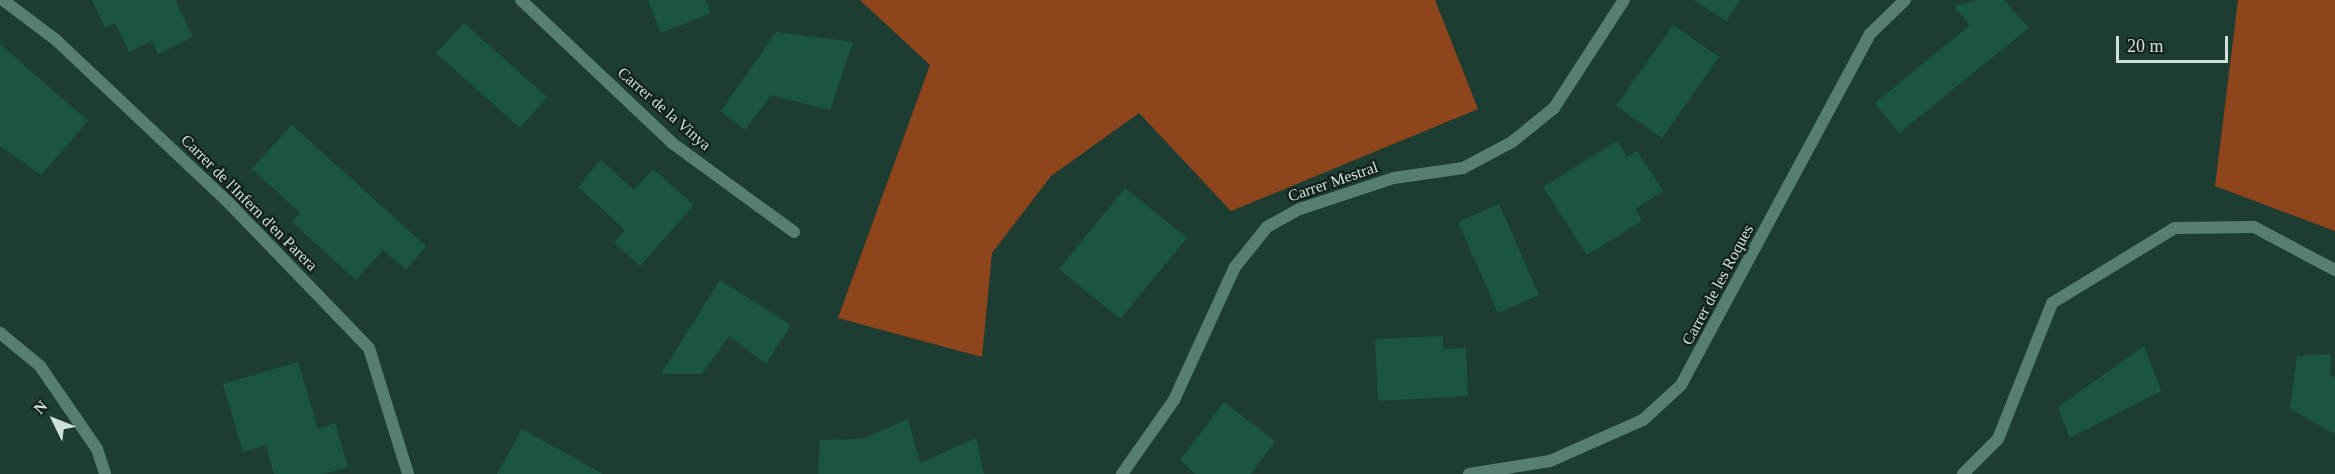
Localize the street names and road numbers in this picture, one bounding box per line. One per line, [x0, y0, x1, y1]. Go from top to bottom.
street label: Carrer de la Vinya [613, 63, 715, 155]
street label: Carrer de l'Infern d'en Parera [177, 131, 321, 275]
street label: Carrer Mestral [1286, 158, 1380, 206]
street label: Carrer de les Roques [1678, 221, 1758, 349]

